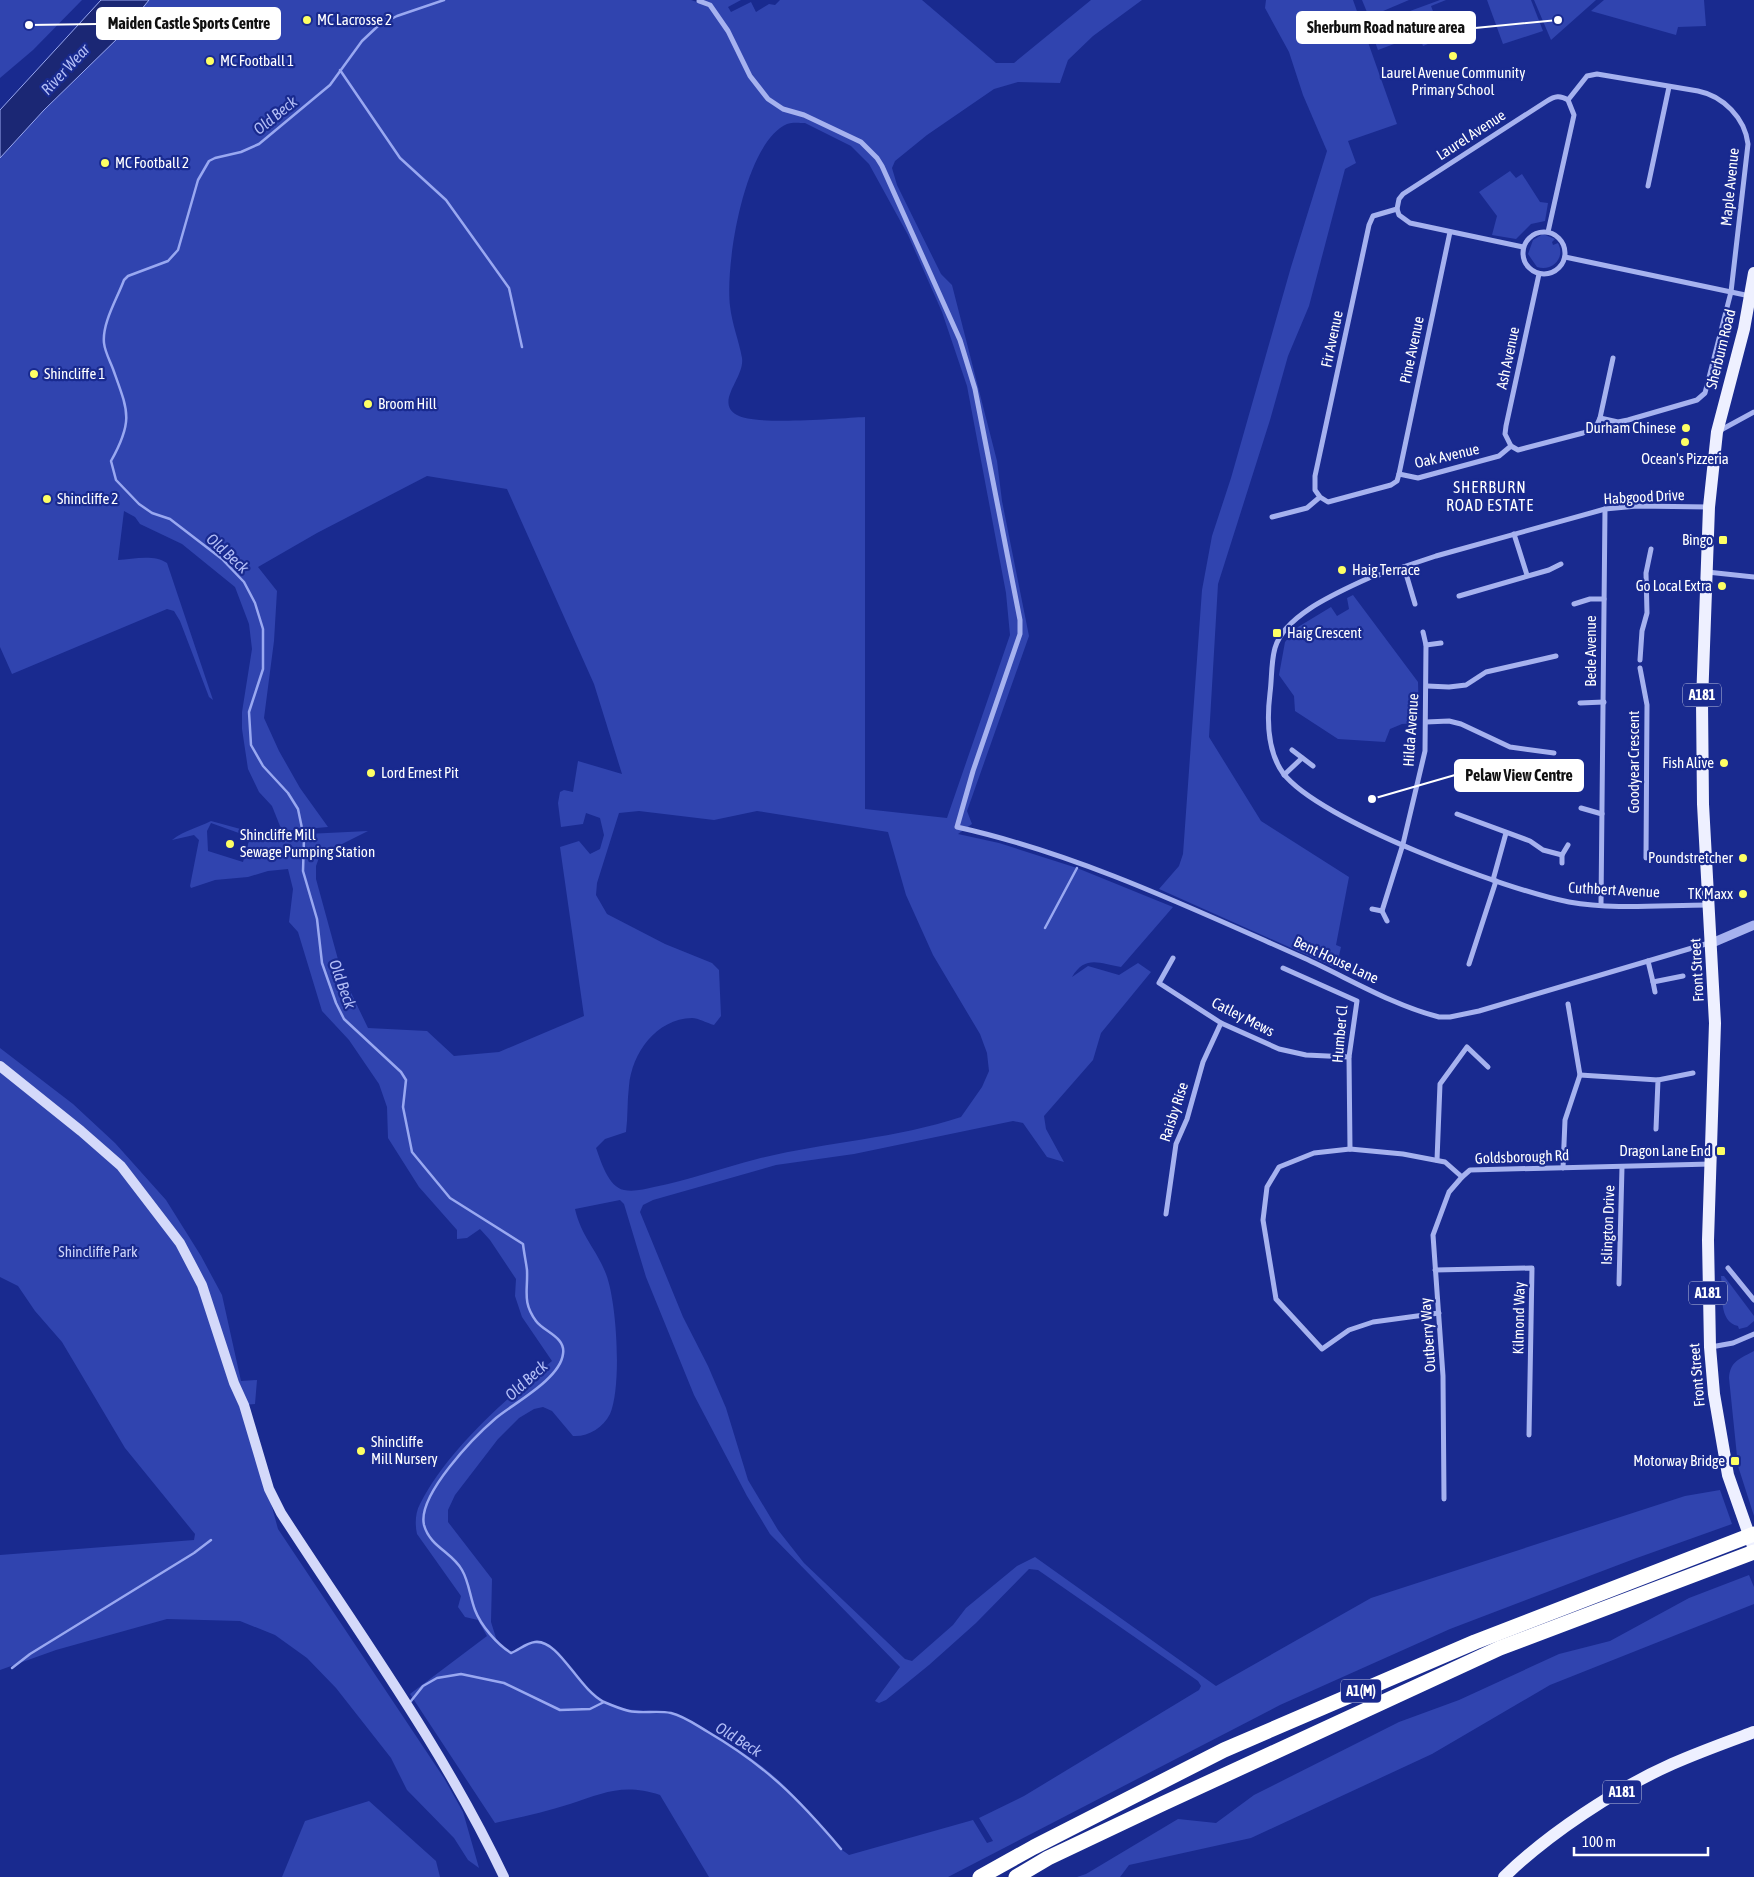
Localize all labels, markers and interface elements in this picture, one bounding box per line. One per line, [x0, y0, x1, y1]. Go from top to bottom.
callout: Maiden Castle Sports Centre [97, 8, 280, 39]
place label: MC Lacrosse 2 [317, 11, 392, 28]
callout: Sherburn Road nature area [1297, 12, 1475, 43]
text: Maiden Castle Sports Centre [108, 14, 270, 32]
marker: MC Lacrosse 2 [301, 14, 313, 26]
text: Sherburn Road nature area [1307, 18, 1465, 36]
water label: River Wear [37, 39, 94, 98]
marker: Laurel Avenue Community Primary School [1447, 50, 1459, 62]
place label: MC Football 1 [220, 52, 294, 69]
marker: MC Football 1 [204, 55, 216, 67]
place label: Laurel Avenue Community Primary School [1381, 64, 1525, 98]
water label: Old Beck [250, 91, 301, 138]
street label: Laurel Avenue [1433, 106, 1509, 163]
street label: Maple Avenue [1717, 147, 1742, 227]
place label: MC Football 2 [115, 154, 189, 171]
marker: MC Football 2 [99, 157, 111, 169]
street label: Sherburn Road [1702, 307, 1739, 391]
street label: Fir Avenue [1317, 309, 1346, 369]
street label: Pine Avenue [1396, 315, 1427, 385]
street label: Ash Avenue [1493, 325, 1522, 391]
place label: Shincliffe 1 [44, 365, 105, 382]
marker: Shincliffe 1 [28, 368, 40, 380]
place label: Broom Hill [378, 395, 437, 412]
marker: Broom Hill [362, 398, 374, 410]
place label: Durham Chinese [1585, 419, 1676, 436]
marker: Durham Chinese [1680, 422, 1692, 434]
marker: Ocean's Pizzeria [1679, 436, 1691, 448]
street label: Oak Avenue [1413, 440, 1481, 471]
place label: Ocean's Pizzeria [1641, 450, 1729, 467]
district label: SHERBURN ROAD ESTATE [1446, 478, 1534, 514]
street label: Habgood Drive [1603, 486, 1685, 507]
place label: Shincliffe 2 [57, 490, 118, 507]
marker: Shincliffe 2 [41, 493, 53, 505]
water label: Old Beck [203, 529, 254, 577]
place label: Bingo [1682, 531, 1713, 548]
marker: Bingo [1717, 534, 1729, 546]
place label: Haig Terrace [1352, 561, 1420, 578]
marker: Haig Terrace [1336, 564, 1348, 576]
place label: Go Local Extra [1636, 577, 1712, 594]
marker: Go Local Extra [1716, 580, 1728, 592]
street label: Bede Avenue [1582, 615, 1599, 687]
place label: Haig Crescent [1287, 624, 1362, 641]
marker: Haig Crescent [1271, 627, 1283, 639]
road number: A181 [1683, 684, 1721, 706]
street label: Hilda Avenue [1399, 692, 1422, 767]
street label: Goodyear Crescent [1625, 711, 1642, 813]
place label: Fish Alive [1662, 754, 1714, 771]
marker: Fish Alive [1718, 757, 1730, 769]
callout: Pelaw View Centre [1455, 760, 1583, 791]
place label: Lord Ernest Pit [381, 764, 459, 781]
text: Pelaw View Centre [1465, 766, 1573, 784]
marker: Lord Ernest Pit [365, 767, 377, 779]
place label: Shincliffe Mill Sewage Pumping Station [240, 826, 375, 860]
marker: Shincliffe Mill Sewage Pumping Station [224, 838, 236, 850]
place label: Poundstretcher [1648, 849, 1734, 866]
marker: Poundstretcher [1737, 852, 1749, 864]
street label: Cuthbert Avenue [1568, 879, 1660, 900]
place label: TK Maxx [1688, 885, 1733, 902]
marker: TK Maxx [1737, 888, 1749, 900]
street label: Bent House Lane [1291, 932, 1381, 987]
street label: Front Street [1686, 938, 1707, 1002]
water label: Old Beck [326, 957, 360, 1012]
street label: Catley Mews [1209, 994, 1277, 1040]
street label: Humber Cl [1329, 1004, 1350, 1064]
street label: Raisby Rise [1156, 1080, 1191, 1144]
place label: Dragon Lane End [1619, 1142, 1711, 1159]
marker: Dragon Lane End [1715, 1145, 1727, 1157]
street label: Goldsborough Rd [1474, 1146, 1570, 1167]
street label: Islington Drive [1598, 1185, 1617, 1265]
park label: Shincliffe Park [58, 1243, 138, 1260]
street label: Kilmond Way [1509, 1282, 1528, 1354]
road number: A181 [1689, 1282, 1727, 1305]
street label: Outberry Way [1416, 1297, 1439, 1373]
street label: Front Street [1685, 1343, 1708, 1408]
water label: Old Beck [501, 1356, 552, 1404]
place label: Shincliffe Mill Nursery [371, 1433, 438, 1467]
marker: Shincliffe Mill Nursery [355, 1445, 367, 1457]
place label: Motorway Bridge [1633, 1452, 1725, 1469]
marker: Motorway Bridge [1729, 1455, 1741, 1467]
road number: A1(M) [1341, 1680, 1381, 1702]
water label: Old Beck [713, 1718, 766, 1761]
road number: A181 [1603, 1780, 1641, 1804]
scale bar [1574, 1824, 1708, 1856]
text: 100 m [1582, 1833, 1616, 1850]

